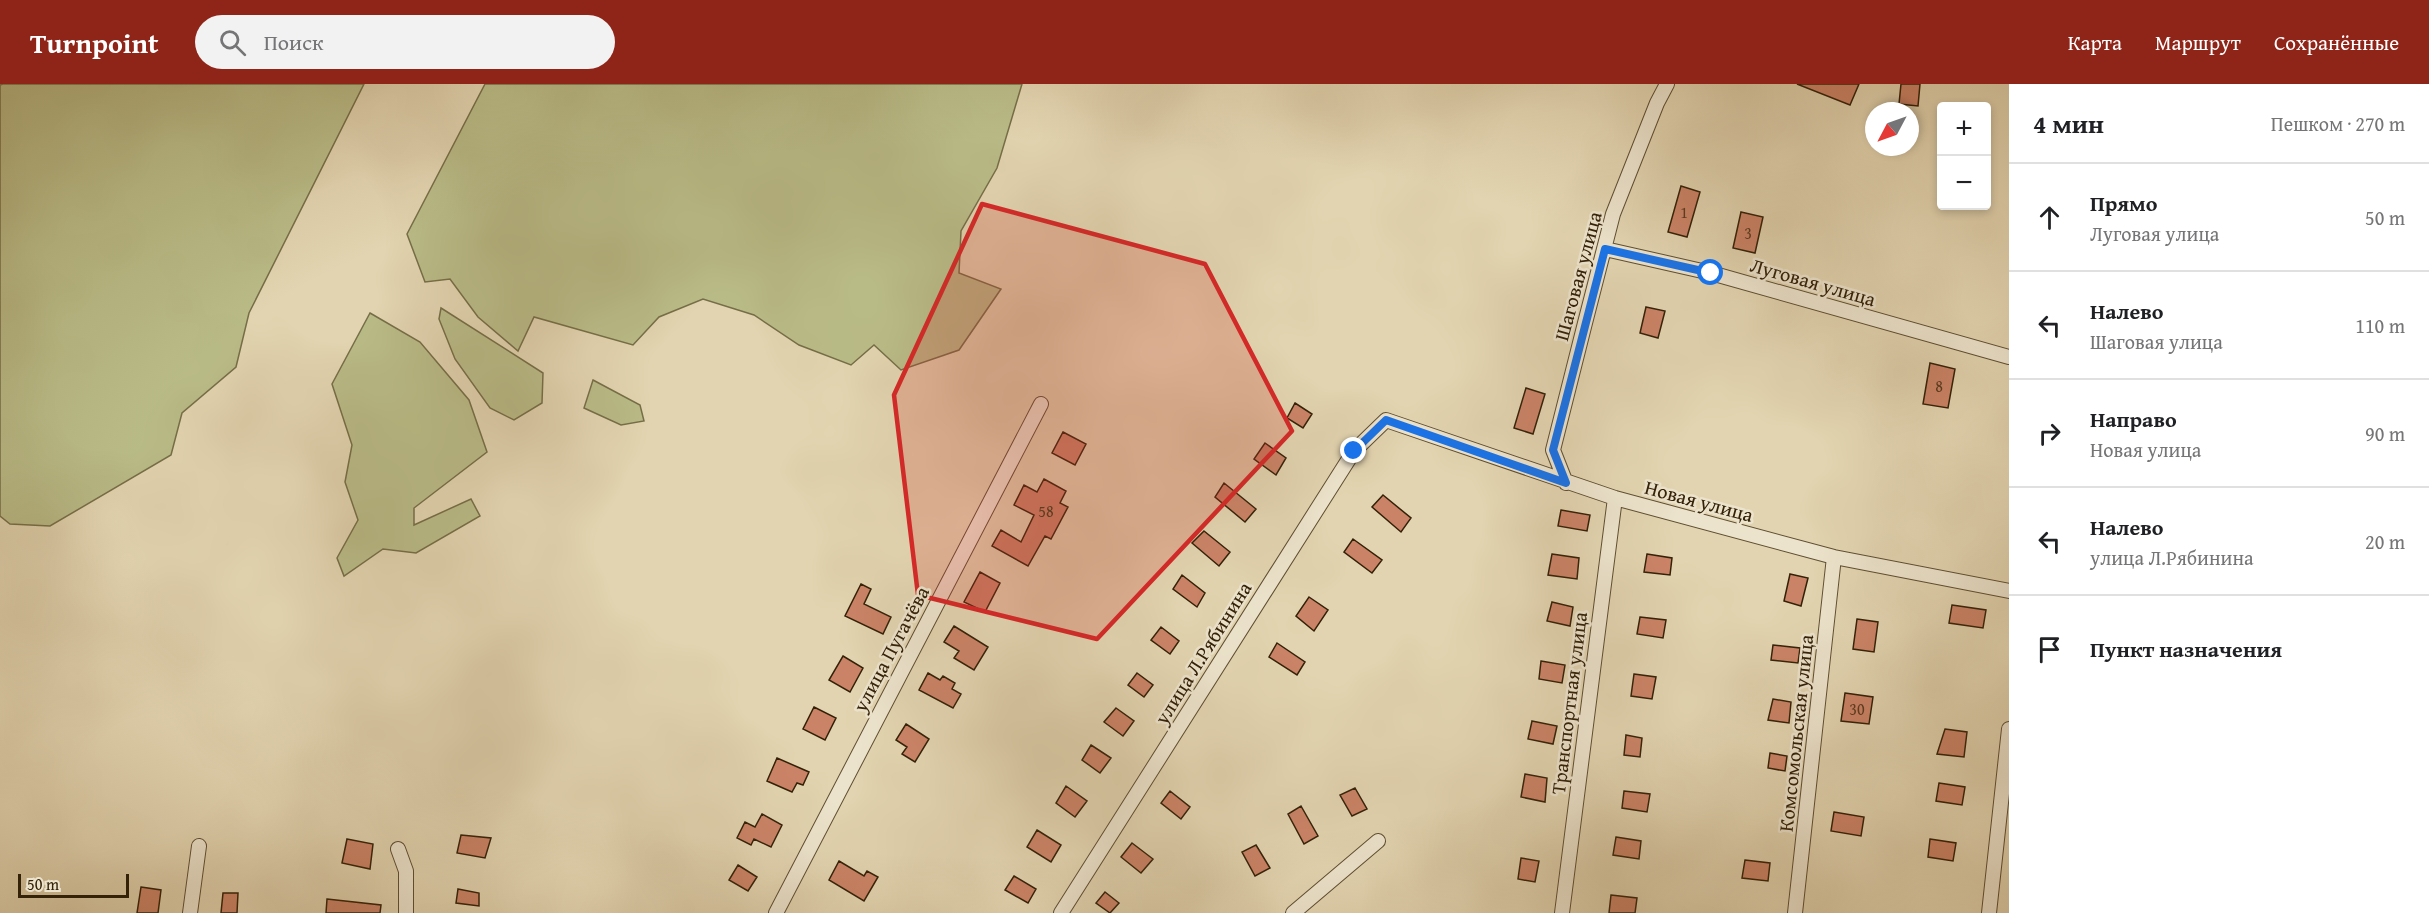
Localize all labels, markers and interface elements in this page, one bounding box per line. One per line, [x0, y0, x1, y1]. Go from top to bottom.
search box [195, 15, 615, 69]
text: Turnpoint [30, 22, 159, 63]
icon: search [216, 26, 249, 59]
text: Поиск [264, 26, 323, 58]
text: Карта [2068, 27, 2122, 58]
text: Маршрут [2155, 27, 2241, 58]
text: Сохранённые [2274, 27, 2399, 58]
north arrow [1865, 102, 1919, 156]
map controls [1937, 102, 1991, 210]
button: + [1937, 102, 1991, 156]
text: 4 мин [2033, 104, 2104, 143]
text: Пешком · 270 m [2271, 109, 2405, 138]
button: − [1937, 156, 1991, 210]
text: Прямо [2090, 187, 2157, 219]
house number: 1 [1680, 200, 1688, 224]
icon: ahead [2033, 201, 2066, 234]
text: 50 m [2365, 203, 2405, 232]
street label: Шаговая улица [1546, 208, 1609, 344]
text: Луговая улица [2090, 219, 2219, 248]
house number: 3 [1744, 221, 1752, 245]
street label: Луговая улица [1747, 250, 1880, 313]
route start [1697, 259, 1723, 285]
text: Налево [2090, 295, 2163, 327]
icon: left [2033, 309, 2066, 342]
text: 110 m [2355, 311, 2405, 340]
text: Шаговая улица [2090, 327, 2223, 356]
house number: 8 [1935, 374, 1943, 398]
text: Направо [2090, 403, 2177, 435]
icon: right [2033, 417, 2066, 450]
text: 90 m [2365, 419, 2405, 448]
text: Новая улица [2090, 435, 2201, 464]
route end [1340, 437, 1366, 463]
street label: Новая улица [1642, 472, 1757, 529]
house number: 58 [1038, 499, 1054, 523]
text: Налево [2090, 511, 2163, 543]
icon: left [2033, 525, 2066, 558]
text: 20 m [2365, 527, 2405, 556]
text: улица Л.Рябинина [2090, 543, 2254, 572]
street label: улица Л.Рябинина [1146, 575, 1258, 731]
street label: улица Пугачёва [845, 580, 936, 718]
street label: Транспортная улица [1543, 610, 1594, 796]
street label: Комсомольская улица [1771, 632, 1820, 833]
icon: arrive [2033, 633, 2066, 666]
text: Пункт назначения [2090, 633, 2282, 665]
house number: 30 [1849, 697, 1865, 721]
scale bar [18, 871, 129, 898]
text: 50 m [27, 872, 59, 896]

